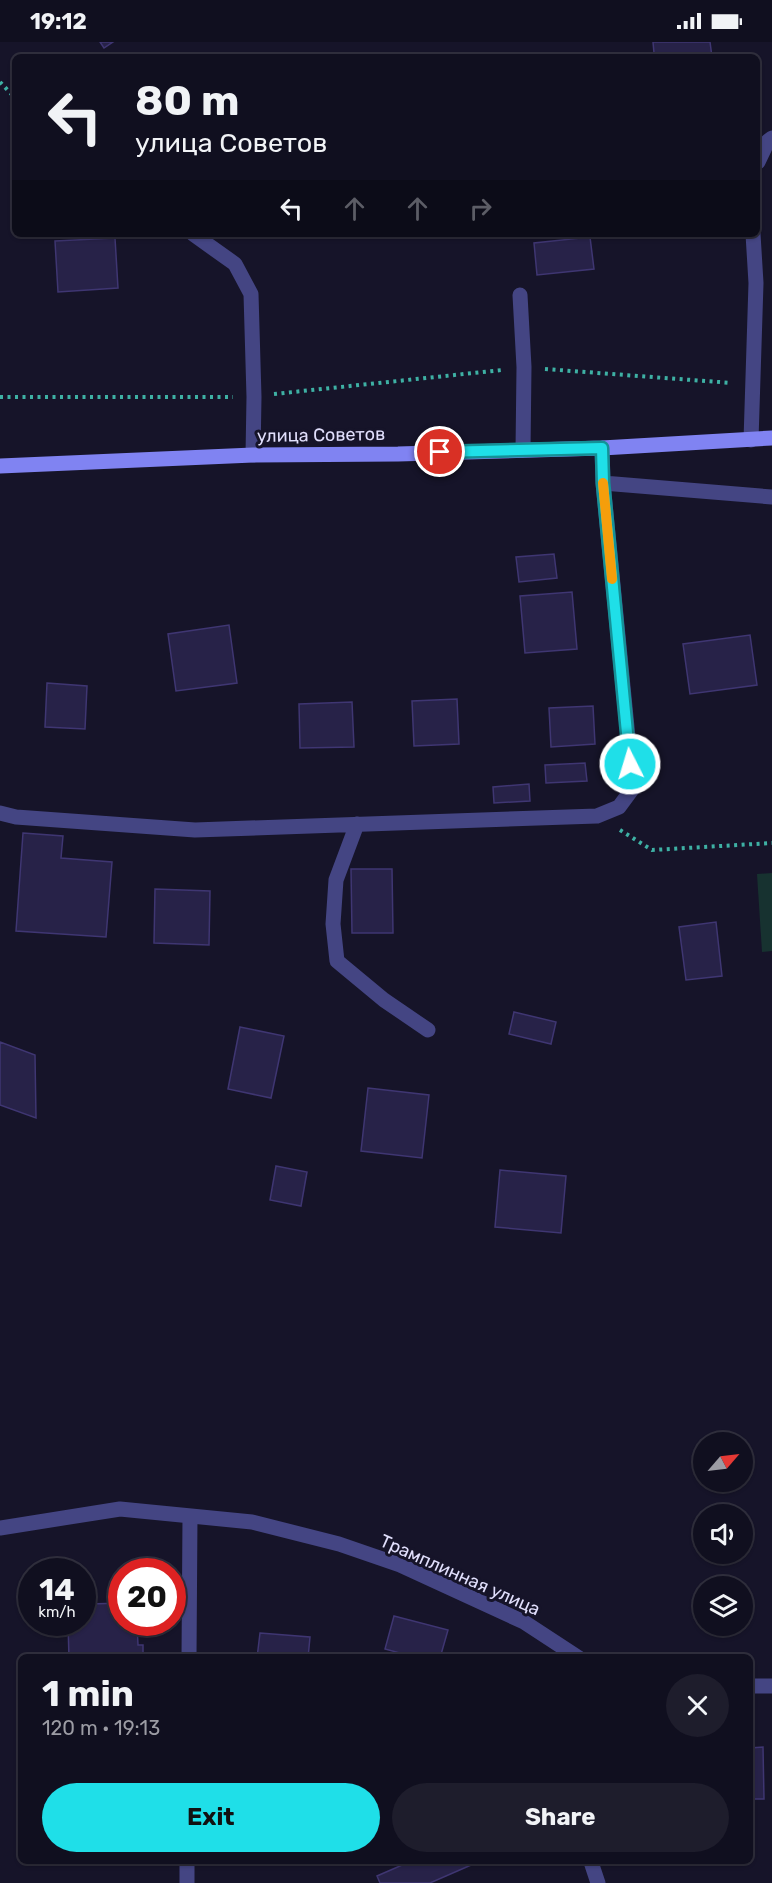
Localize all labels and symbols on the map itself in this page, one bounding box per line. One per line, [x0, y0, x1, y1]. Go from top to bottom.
street label: улица Советов [257, 423, 385, 447]
pin [414, 426, 465, 477]
position arrow [598, 732, 662, 796]
north arrow [693, 1432, 753, 1492]
street label: Трамплинная улица [376, 1530, 544, 1620]
speed limit sign: 20 [108, 1558, 186, 1636]

